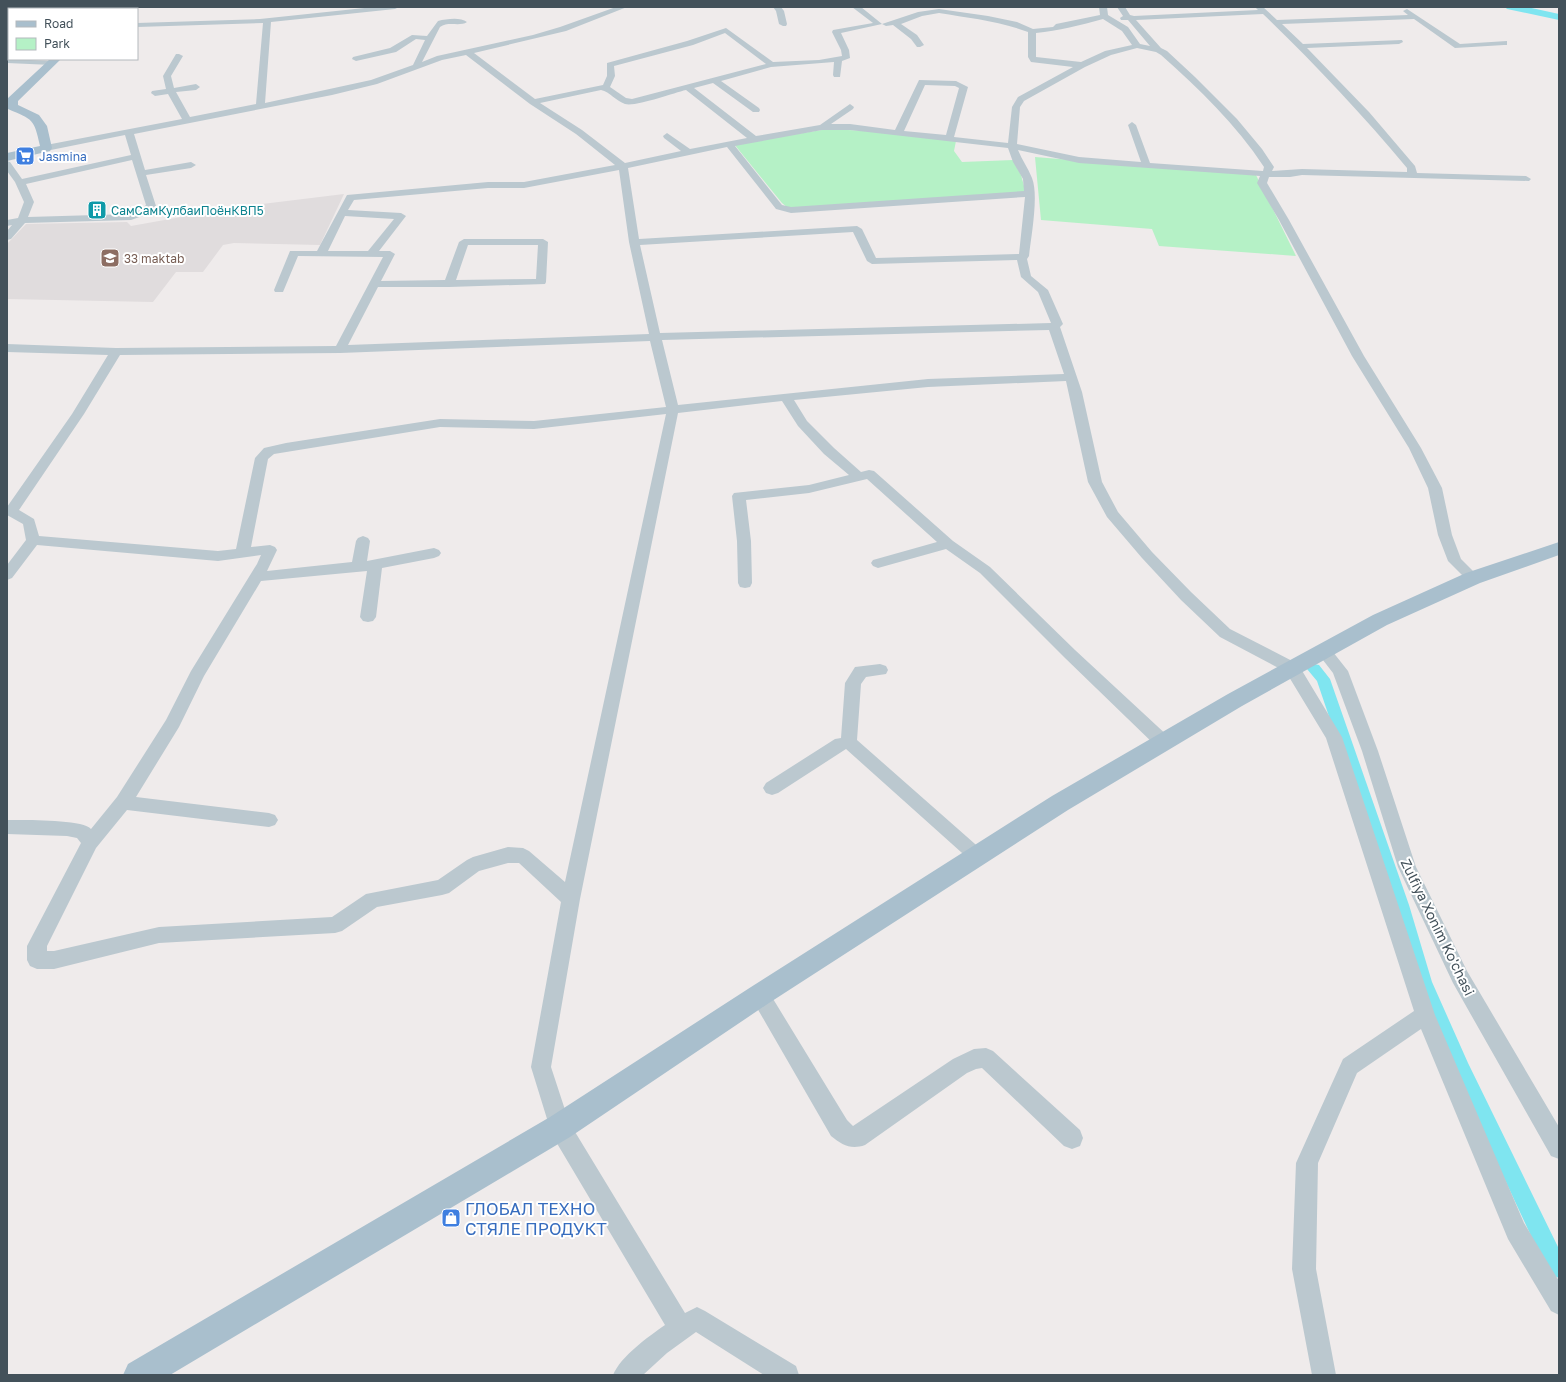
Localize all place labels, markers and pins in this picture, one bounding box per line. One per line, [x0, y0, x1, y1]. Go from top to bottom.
supermarket icon: Jasmina [14, 145, 36, 167]
place label: Jasmina [39, 149, 87, 164]
building icon: СамСамКулбаиПоёнКВП5 [86, 199, 108, 221]
place label: СамСамКулбаиПоёнКВП5 [111, 203, 264, 218]
school or university icon: 33 maktab [99, 247, 121, 269]
place label: 33 maktab [124, 251, 184, 266]
place label: ГЛОБАЛ ТЕХНО СТЯЛЕ ПРОДУКТ [465, 1198, 607, 1239]
shop icon: ГЛОБАЛ ТЕХНО СТЯЛЕ ПРОДУКТ [440, 1207, 462, 1229]

